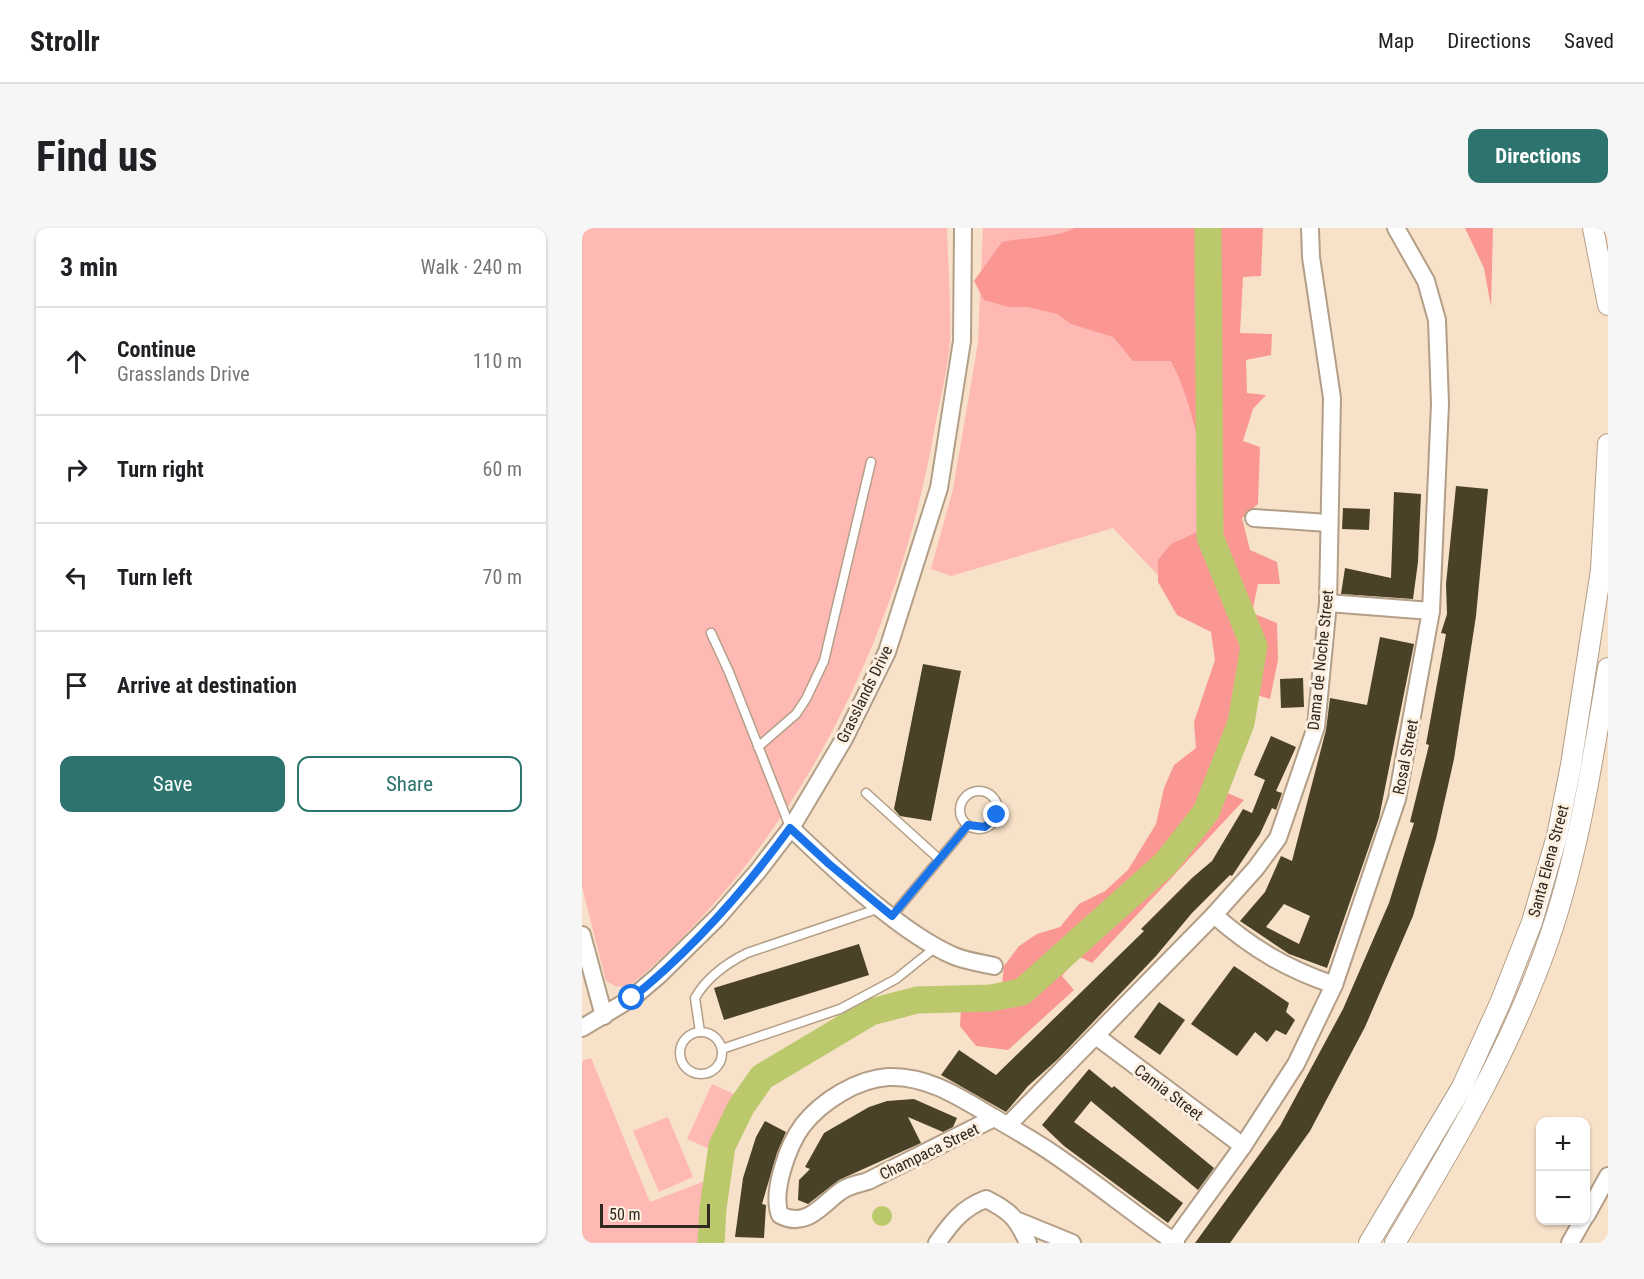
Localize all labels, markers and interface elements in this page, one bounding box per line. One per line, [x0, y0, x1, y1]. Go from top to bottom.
text: Strollr [30, 25, 100, 58]
text: Map [1378, 29, 1414, 53]
text: Directions [1447, 29, 1531, 53]
text: Saved [1564, 29, 1614, 53]
button: Directions [1468, 129, 1608, 183]
text: Find us [36, 132, 157, 181]
text: 3 min [60, 252, 118, 282]
text: Walk · 240 m [421, 255, 522, 279]
text: Continue [117, 337, 196, 362]
icon: ahead [60, 345, 93, 378]
text: 110 m [473, 349, 522, 373]
text: Grasslands Drive [117, 362, 250, 386]
icon: right [60, 453, 93, 486]
text: Turn right [117, 457, 204, 482]
text: 60 m [483, 457, 522, 481]
icon: left [60, 561, 93, 594]
text: Turn left [117, 565, 192, 590]
text: 70 m [483, 565, 522, 589]
street label: Dama de Noche Street [1304, 589, 1337, 731]
street label: Grasslands Drive [833, 642, 896, 746]
icon: arrive [60, 669, 93, 702]
text: Arrive at destination [117, 673, 297, 698]
street label: Rosal Street [1389, 718, 1422, 796]
button: Save [60, 756, 285, 812]
button: Share [297, 756, 522, 812]
route end [983, 801, 1009, 827]
street label: Santa Elena Street [1524, 803, 1573, 919]
route start [618, 984, 644, 1010]
street label: Camia Street [1131, 1060, 1207, 1125]
map controls [1536, 1117, 1590, 1225]
button: + [1536, 1117, 1590, 1171]
street label: Champaca Street [876, 1119, 982, 1184]
button: − [1536, 1171, 1590, 1225]
scale bar [600, 1201, 710, 1228]
text: 50 m [609, 1205, 641, 1224]

